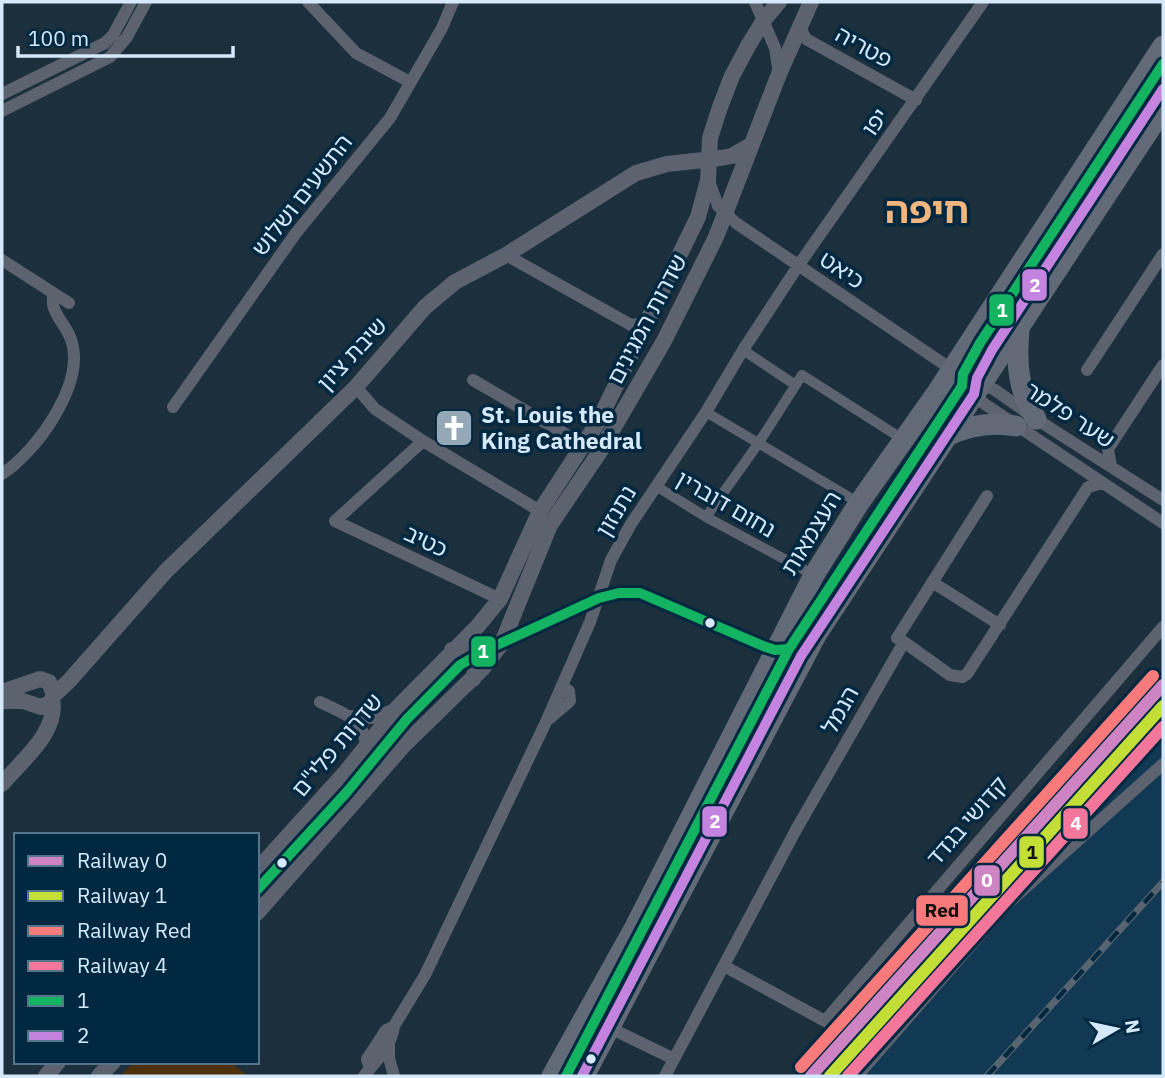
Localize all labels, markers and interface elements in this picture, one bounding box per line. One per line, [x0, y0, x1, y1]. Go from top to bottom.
scale bar [18, 14, 233, 58]
street label: פטריה [831, 18, 898, 74]
text: 100 m [28, 24, 89, 52]
street label: יפו [854, 102, 894, 141]
street label: התשעים ושלוש [244, 127, 358, 261]
district label: חיפה [885, 185, 969, 233]
street label: כיאט [814, 243, 871, 295]
street label: שדרות המגינים [599, 248, 693, 389]
line badge: 2 [1021, 268, 1048, 302]
text: 2 [1029, 273, 1041, 297]
line badge: 1 [988, 293, 1015, 327]
text: 1 [996, 298, 1008, 322]
street label: שיבת ציון [310, 310, 393, 396]
street label: שער פלמר [1020, 374, 1121, 454]
place label: St. Louis the King Cathedral [481, 399, 642, 455]
church icon: St. Louis the King Cathedral [433, 407, 475, 449]
street label: נחום דוברין [671, 463, 782, 544]
street label: נתנזון [588, 479, 642, 542]
street label: העצמאות [773, 485, 847, 580]
street label: כטיב [400, 517, 453, 563]
unlabelled marker [703, 616, 717, 630]
line badge: 1 [470, 635, 497, 668]
text: 1 [477, 639, 489, 663]
street label: הנמל [814, 680, 864, 739]
street label: שדרות פלי"ם [284, 686, 388, 802]
street label: קדושי בגדד [919, 769, 1013, 872]
line badge: 2 [701, 805, 728, 838]
line badge: 4 [1062, 807, 1089, 840]
text: 2 [709, 809, 721, 833]
text: 4 [1070, 811, 1082, 835]
legend [14, 833, 259, 1064]
line badge: 1 [1018, 835, 1045, 869]
text: 1 [1026, 840, 1038, 864]
text: Railway 0 [77, 846, 167, 874]
unlabelled marker [275, 856, 289, 870]
line badge: 0 [973, 864, 1001, 897]
text: 0 [981, 868, 993, 892]
text: Railway 1 [77, 881, 167, 909]
line badge: Red [915, 894, 969, 927]
text: Red [925, 898, 959, 922]
text: Railway Red [77, 916, 192, 944]
text: Railway 4 [77, 951, 167, 979]
text: 1 [77, 986, 90, 1014]
north arrow [1081, 994, 1151, 1064]
text: N [1120, 1018, 1146, 1035]
text: 2 [77, 1021, 90, 1049]
unlabelled marker [584, 1052, 598, 1066]

